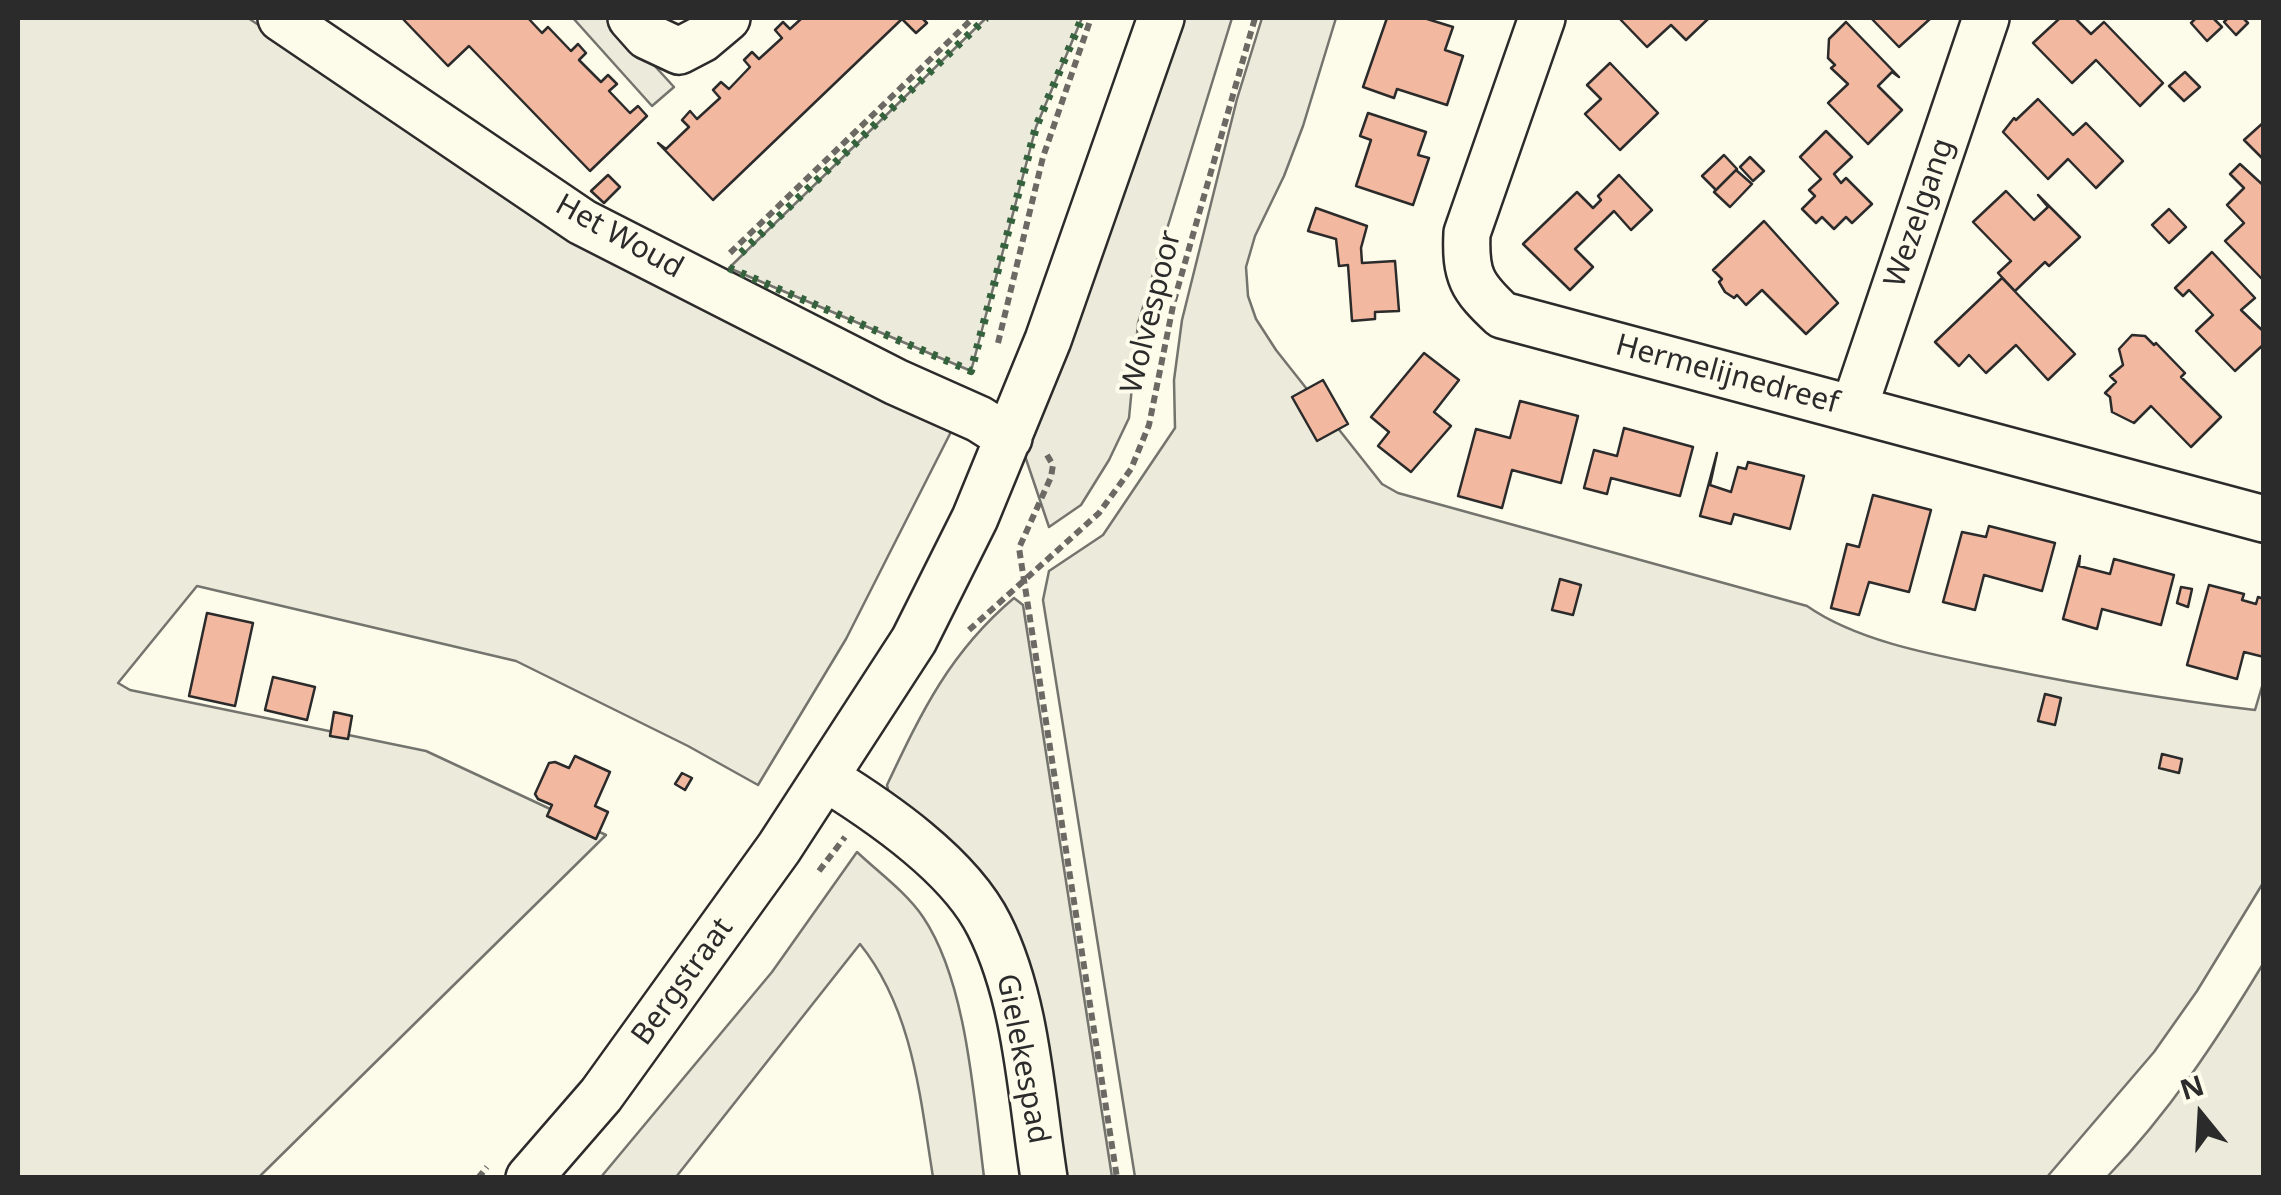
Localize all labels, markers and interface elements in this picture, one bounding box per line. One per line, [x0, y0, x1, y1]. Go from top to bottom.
street label: Wezelgang [1878, 134, 1962, 292]
street label: Het Woud [549, 187, 689, 287]
street label: Wolvespoor [1114, 227, 1190, 397]
street label: Hermelijnedreef [1611, 328, 1843, 422]
street label: Bergstraat [625, 911, 741, 1053]
street label: Gielekespad [988, 971, 1056, 1147]
north arrow [2151, 1065, 2251, 1165]
text: N [2175, 1065, 2208, 1108]

